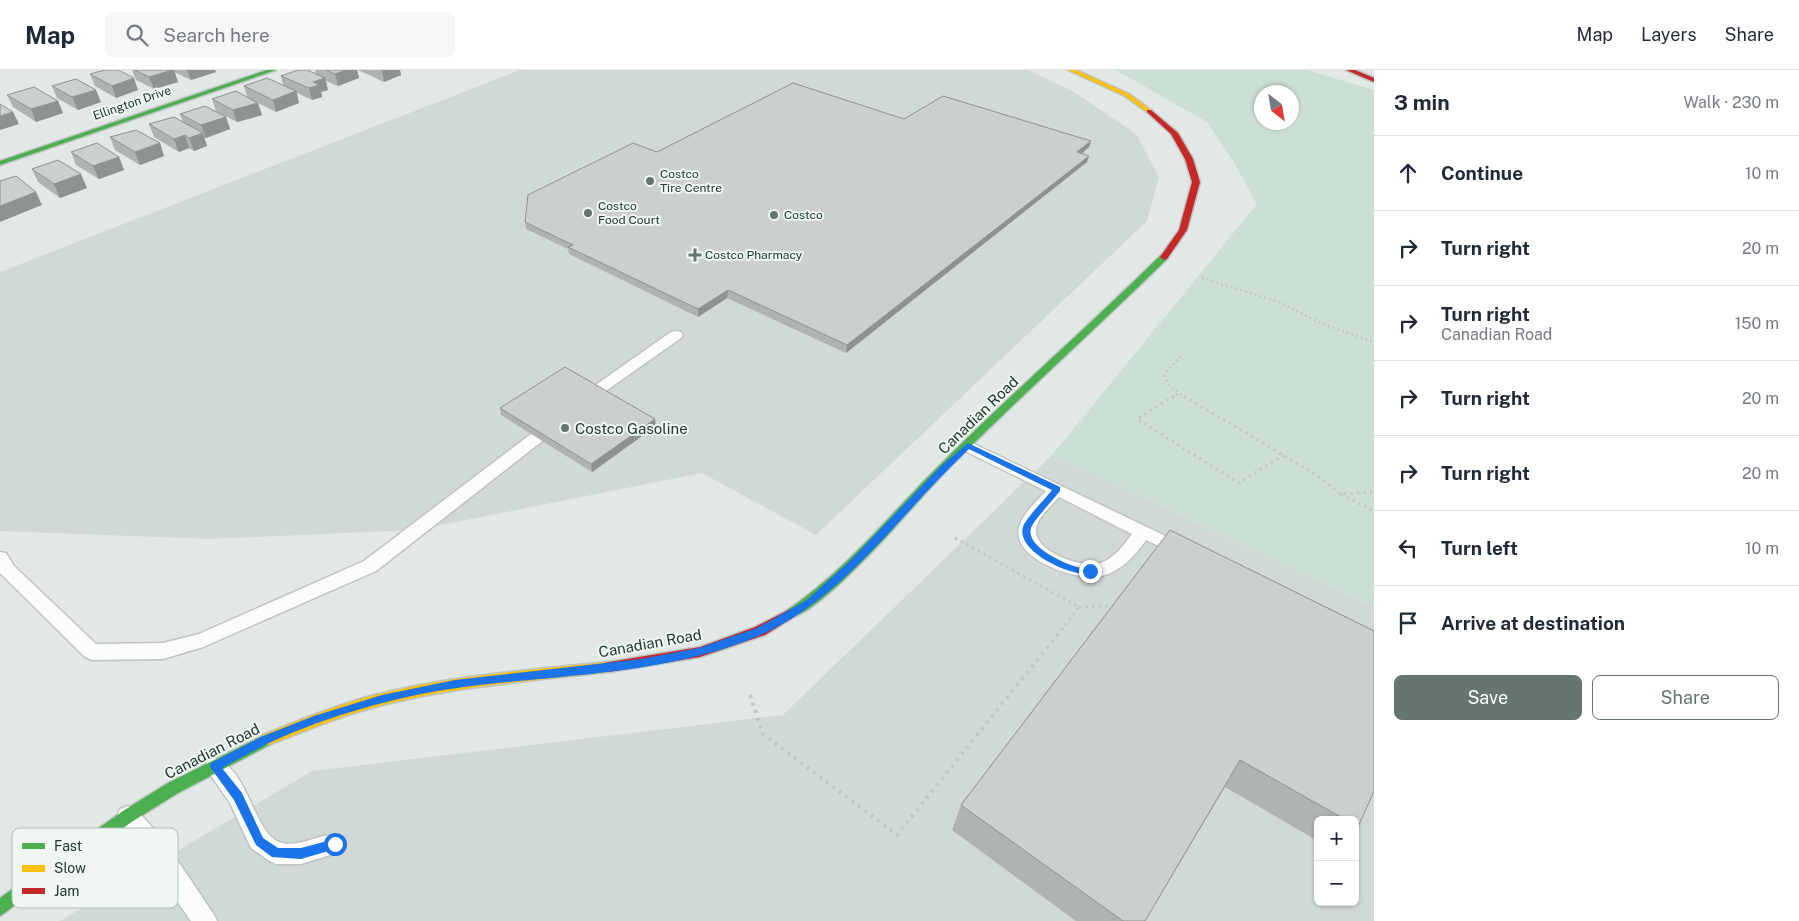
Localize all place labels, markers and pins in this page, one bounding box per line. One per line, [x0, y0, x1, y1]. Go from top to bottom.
place label: Costco Tire Centre [660, 167, 722, 195]
marker: Costco Tire Centre [644, 175, 656, 187]
place label: Costco Food Court [598, 199, 660, 227]
marker: Costco Food Court [582, 207, 594, 219]
place label: Costco [784, 208, 823, 222]
marker: Costco [768, 209, 780, 221]
place label: Costco Pharmacy [705, 248, 803, 262]
marker: Costco Pharmacy [689, 249, 701, 261]
place label: Costco Gasoline [575, 420, 688, 437]
marker: Costco Gasoline [559, 422, 571, 434]

